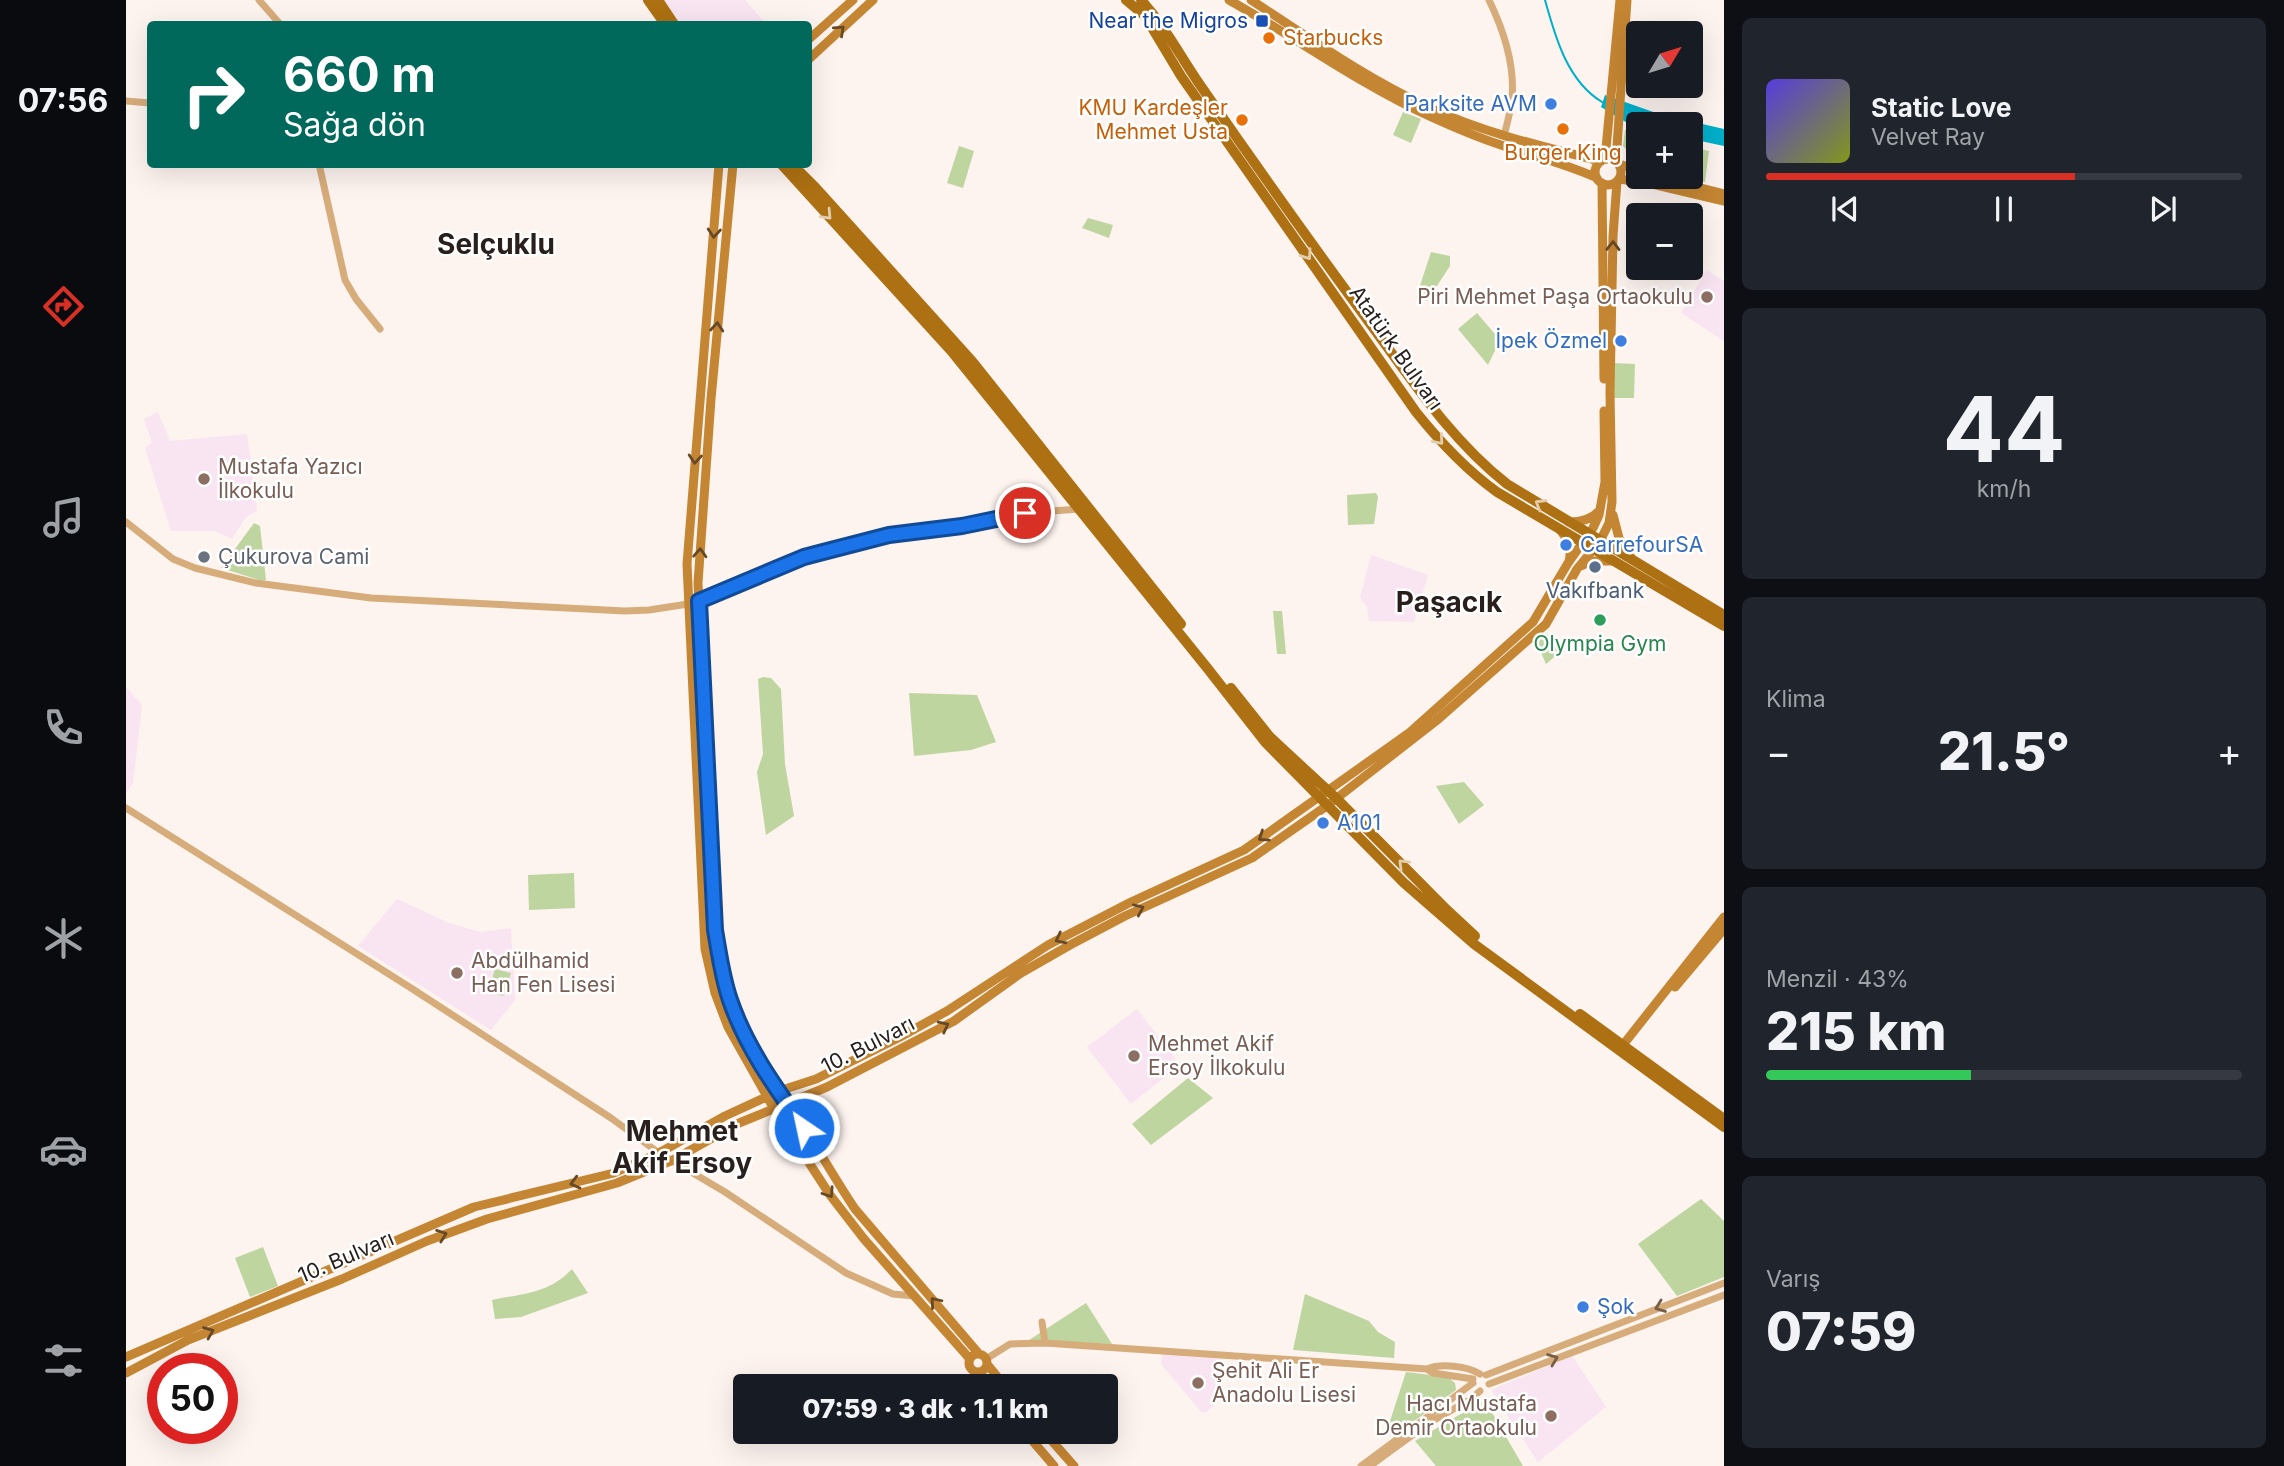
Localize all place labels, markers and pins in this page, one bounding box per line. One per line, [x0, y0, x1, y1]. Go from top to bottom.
place label: Near the Migros [1089, 8, 1248, 33]
marker: Near the Migros [1254, 13, 1270, 29]
place label: Starbucks [1283, 25, 1383, 50]
marker: Starbucks [1261, 30, 1277, 46]
place label: Parksite AVM [1405, 91, 1537, 116]
place label: KMU Kardeşler Mehmet Usta [1079, 95, 1228, 144]
marker: Parksite AVM [1543, 96, 1559, 112]
marker: KMU Kardeşler Mehmet Usta [1234, 112, 1250, 128]
marker: Burger King [1555, 121, 1571, 137]
place label: Burger King [1504, 140, 1622, 165]
place label: Piri Mehmet Paşa Ortaokulu [1417, 284, 1693, 309]
marker: Piri Mehmet Paşa Ortaokulu [1699, 289, 1715, 305]
place label: İpek Özmel [1495, 327, 1607, 353]
marker: İpek Özmel [1613, 333, 1629, 349]
place label: Mustafa Yazıcı İlkokulu [218, 454, 363, 503]
marker: Mustafa Yazıcı İlkokulu [196, 471, 212, 487]
pin [995, 483, 1055, 543]
place label: CarrefourSA [1580, 532, 1703, 557]
marker: CarrefourSA [1558, 537, 1574, 553]
place label: Çukurova Cami [218, 544, 369, 569]
marker: Çukurova Cami [196, 549, 212, 565]
marker: Vakıfbank [1587, 559, 1603, 575]
place label: Vakıfbank [1546, 578, 1645, 603]
marker: Olympia Gym [1592, 612, 1608, 628]
place label: Olympia Gym [1534, 631, 1666, 656]
place label: A101 [1337, 810, 1381, 835]
marker: A101 [1315, 815, 1331, 831]
place label: Abdülhamid Han Fen Lisesi [471, 948, 615, 997]
marker: Abdülhamid Han Fen Lisesi [449, 965, 465, 981]
place label: Mehmet Akif Ersoy İlkokulu [1148, 1031, 1285, 1080]
marker: Mehmet Akif Ersoy İlkokulu [1126, 1048, 1142, 1064]
place label: Şok [1597, 1294, 1635, 1319]
marker: Şok [1575, 1299, 1591, 1315]
place label: Şehit Ali Er Anadolu Lisesi [1212, 1358, 1356, 1407]
marker: Şehit Ali Er Anadolu Lisesi [1190, 1375, 1206, 1391]
place label: Hacı Mustafa Demir Ortaokulu [1375, 1391, 1537, 1440]
marker: Hacı Mustafa Demir Ortaokulu [1543, 1408, 1559, 1424]

